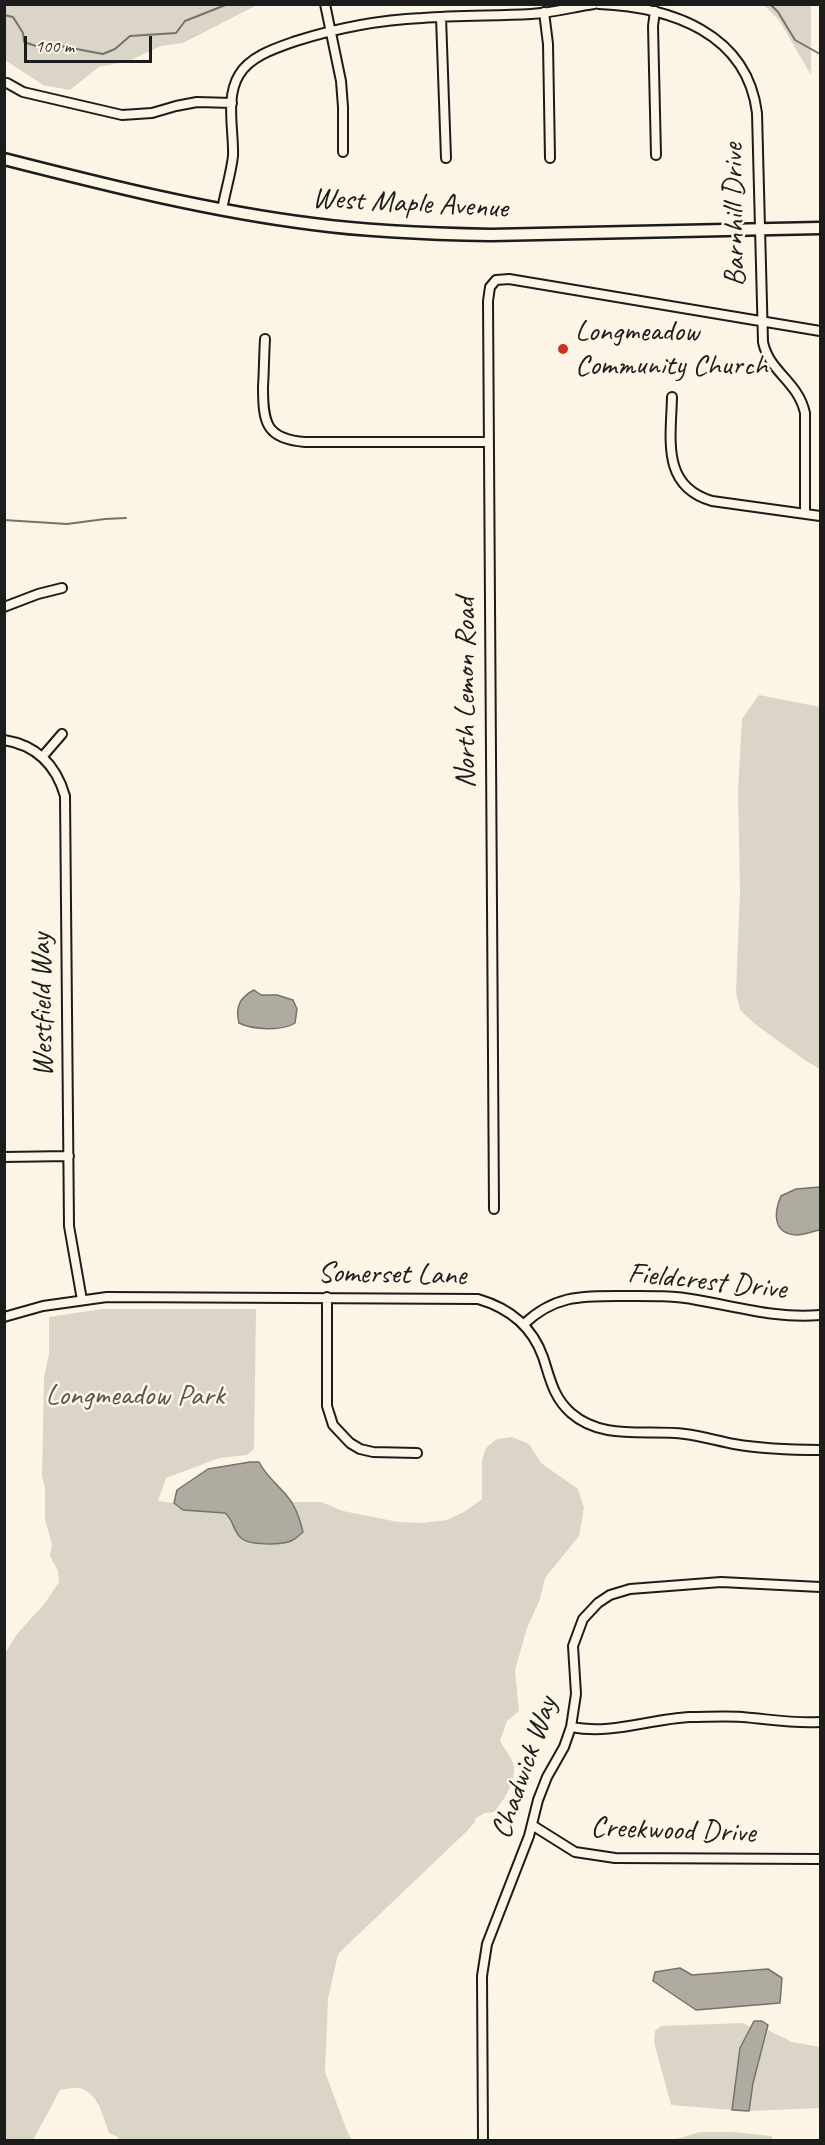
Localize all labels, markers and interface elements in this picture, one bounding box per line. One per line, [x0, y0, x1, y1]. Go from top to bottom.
scale bar [27, 24, 154, 62]
text: 100 m [35, 35, 74, 57]
street label: Barnhill Drive [716, 143, 754, 287]
street label: West Maple Avenue [311, 181, 509, 227]
place label: Longmeadow Community Church [575, 314, 768, 385]
marker: Longmeadow Community Church [556, 342, 570, 356]
street label: North Lemon Road [448, 597, 484, 789]
street label: Westfield Way [24, 933, 62, 1077]
street label: Somerset Lane [317, 1256, 467, 1294]
street label: Fieldcrest Drive [626, 1256, 788, 1308]
park label: Longmeadow Park [45, 1378, 225, 1414]
street label: Chadwick Way [484, 1693, 566, 1843]
street label: Creekwood Drive [590, 1810, 756, 1852]

